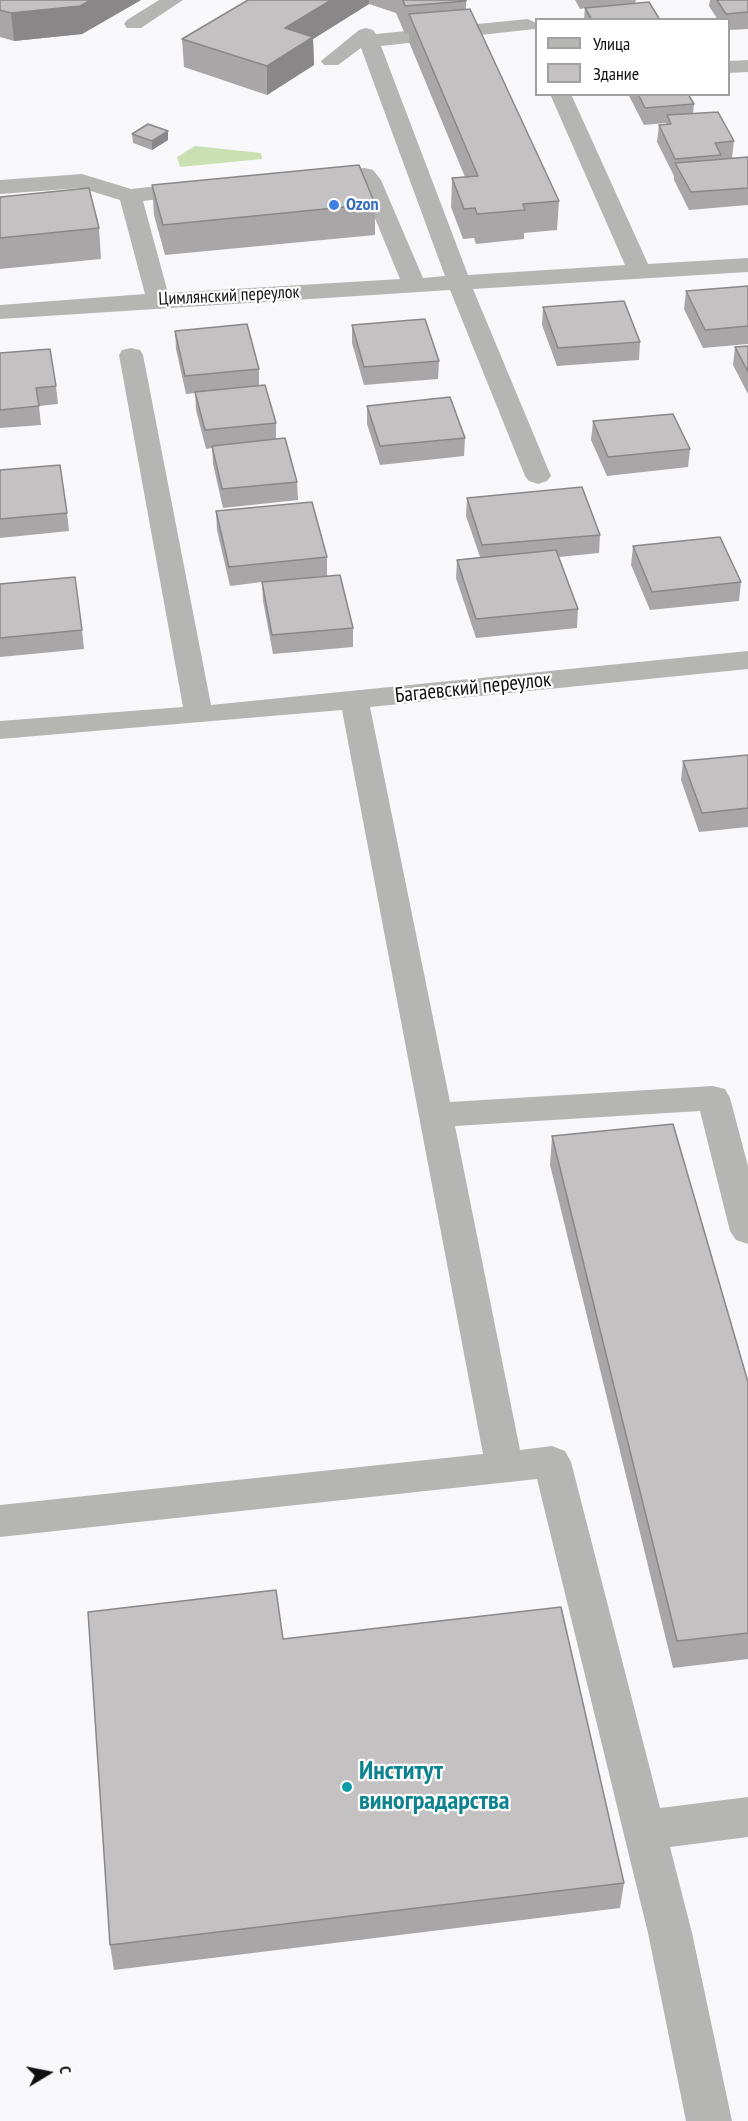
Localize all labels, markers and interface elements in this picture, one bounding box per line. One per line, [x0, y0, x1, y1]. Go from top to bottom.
legend [535, 18, 730, 96]
text: Улица [593, 32, 630, 55]
text: Здание [593, 62, 639, 85]
place label: Ozon [346, 194, 379, 216]
marker: Ozon [327, 198, 341, 212]
street label: Цимлянский переулок [158, 282, 300, 310]
street label: Багаевский переулок [394, 667, 552, 709]
place label: Институт виноградарства [359, 1756, 509, 1817]
marker: Институт виноградарства [340, 1780, 354, 1794]
north arrow [18, 2043, 78, 2103]
text: С [55, 2065, 76, 2075]

